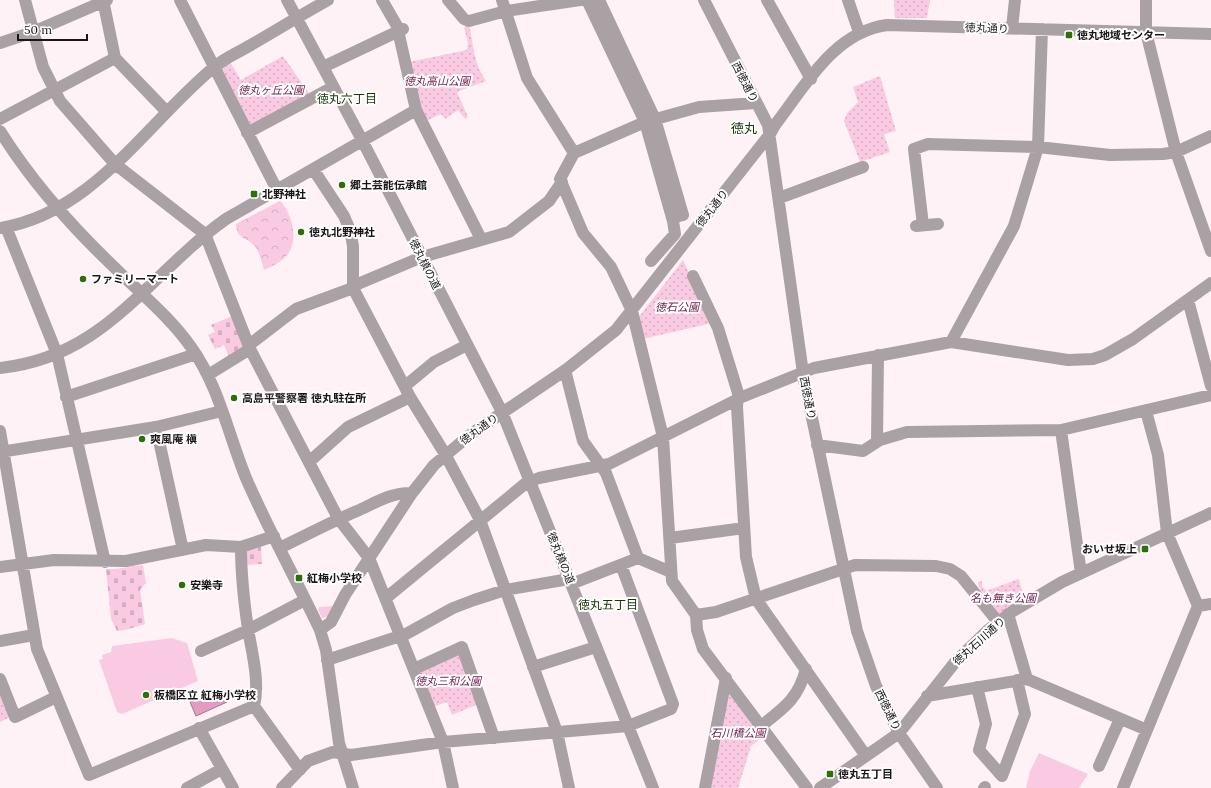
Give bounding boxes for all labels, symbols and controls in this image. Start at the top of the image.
scale bar [18,16,87,42]
street label: 徳丸通り [965,20,1009,36]
text: 50 m [24,22,52,37]
place label: 徳丸地域センター [1077,28,1165,42]
marker: 徳丸地域センター [1064,30,1074,40]
street label: 西徳通り [729,59,761,105]
park label: 徳丸高山公園 [404,74,472,88]
park label: 徳丸ヶ丘公園 [238,83,306,97]
district label: 徳丸六丁目 [317,91,377,106]
district label: 徳丸 [731,120,757,137]
place label: 郷土芸能伝承館 [350,178,427,192]
marker: 郷土芸能伝承館 [337,180,347,190]
street label: 徳丸通り [693,186,731,230]
place label: 北野神社 [262,187,306,201]
marker: 北野神社 [249,189,259,199]
place label: 徳丸北野神社 [309,225,375,239]
marker: 徳丸北野神社 [296,227,306,237]
street label: 徳丸槙の道 [406,236,444,292]
place label: ファミリーマート [91,272,179,286]
marker: ファミリーマート [78,274,88,284]
park label: 徳石公園 [655,300,701,314]
street label: 西徳通り [797,375,819,421]
place label: 高島平警察署 徳丸駐在所 [242,391,366,405]
marker: 高島平警察署 徳丸駐在所 [229,393,239,403]
street label: 徳丸通り [457,410,501,448]
place label: 爽風庵 槇 [150,432,197,446]
marker: 爽風庵 槇 [137,434,147,444]
street label: 徳丸槙の道 [544,530,578,586]
place label: おいせ坂上 [1082,542,1137,556]
marker: おいせ坂上 [1140,544,1150,554]
place label: 紅梅小学校 [307,571,362,585]
marker: 紅梅小学校 [294,573,304,583]
place label: 安樂寺 [190,578,223,592]
marker: 安樂寺 [177,580,187,590]
park label: 名も無き公園 [970,591,1038,605]
district label: 徳丸五丁目 [578,597,638,612]
street label: 徳丸石川通り [950,614,1008,668]
park label: 徳丸三和公園 [415,674,483,688]
street label: 西徳通り [872,687,904,733]
place label: 板橋区立 紅梅小学校 [154,688,256,702]
marker: 板橋区立 紅梅小学校 [141,690,151,700]
park label: 石川橋公園 [711,726,767,740]
place label: 徳丸五丁目 [838,767,893,781]
marker: 徳丸五丁目 [825,769,835,779]

